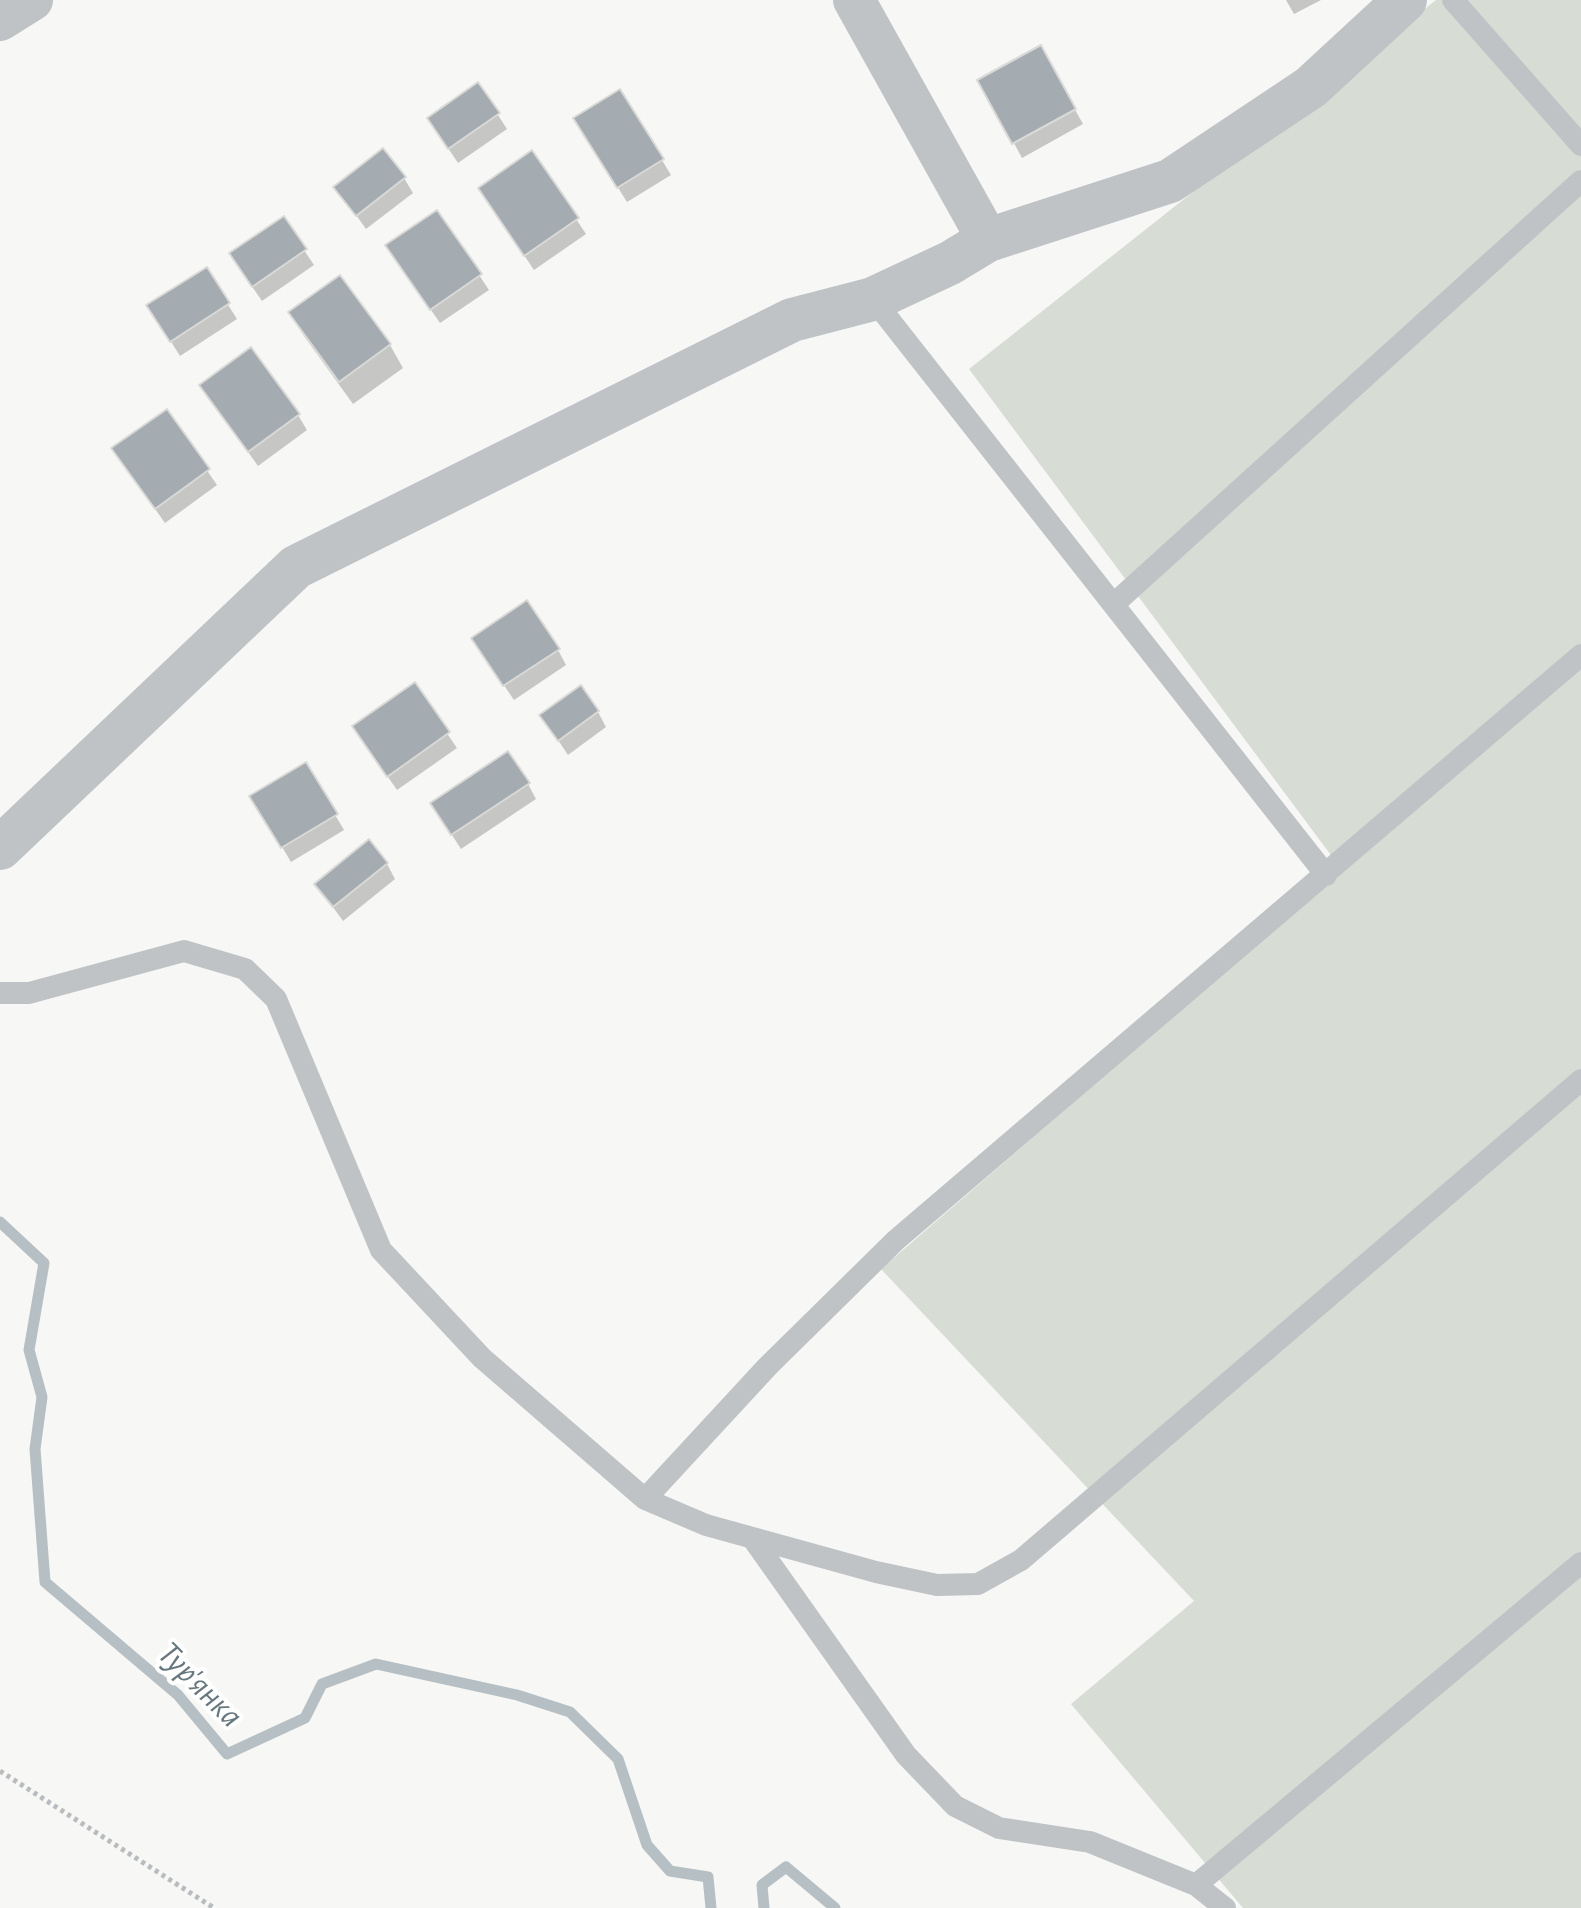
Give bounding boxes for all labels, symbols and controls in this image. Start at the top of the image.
water label: Тур'янка [149,1634,251,1736]

